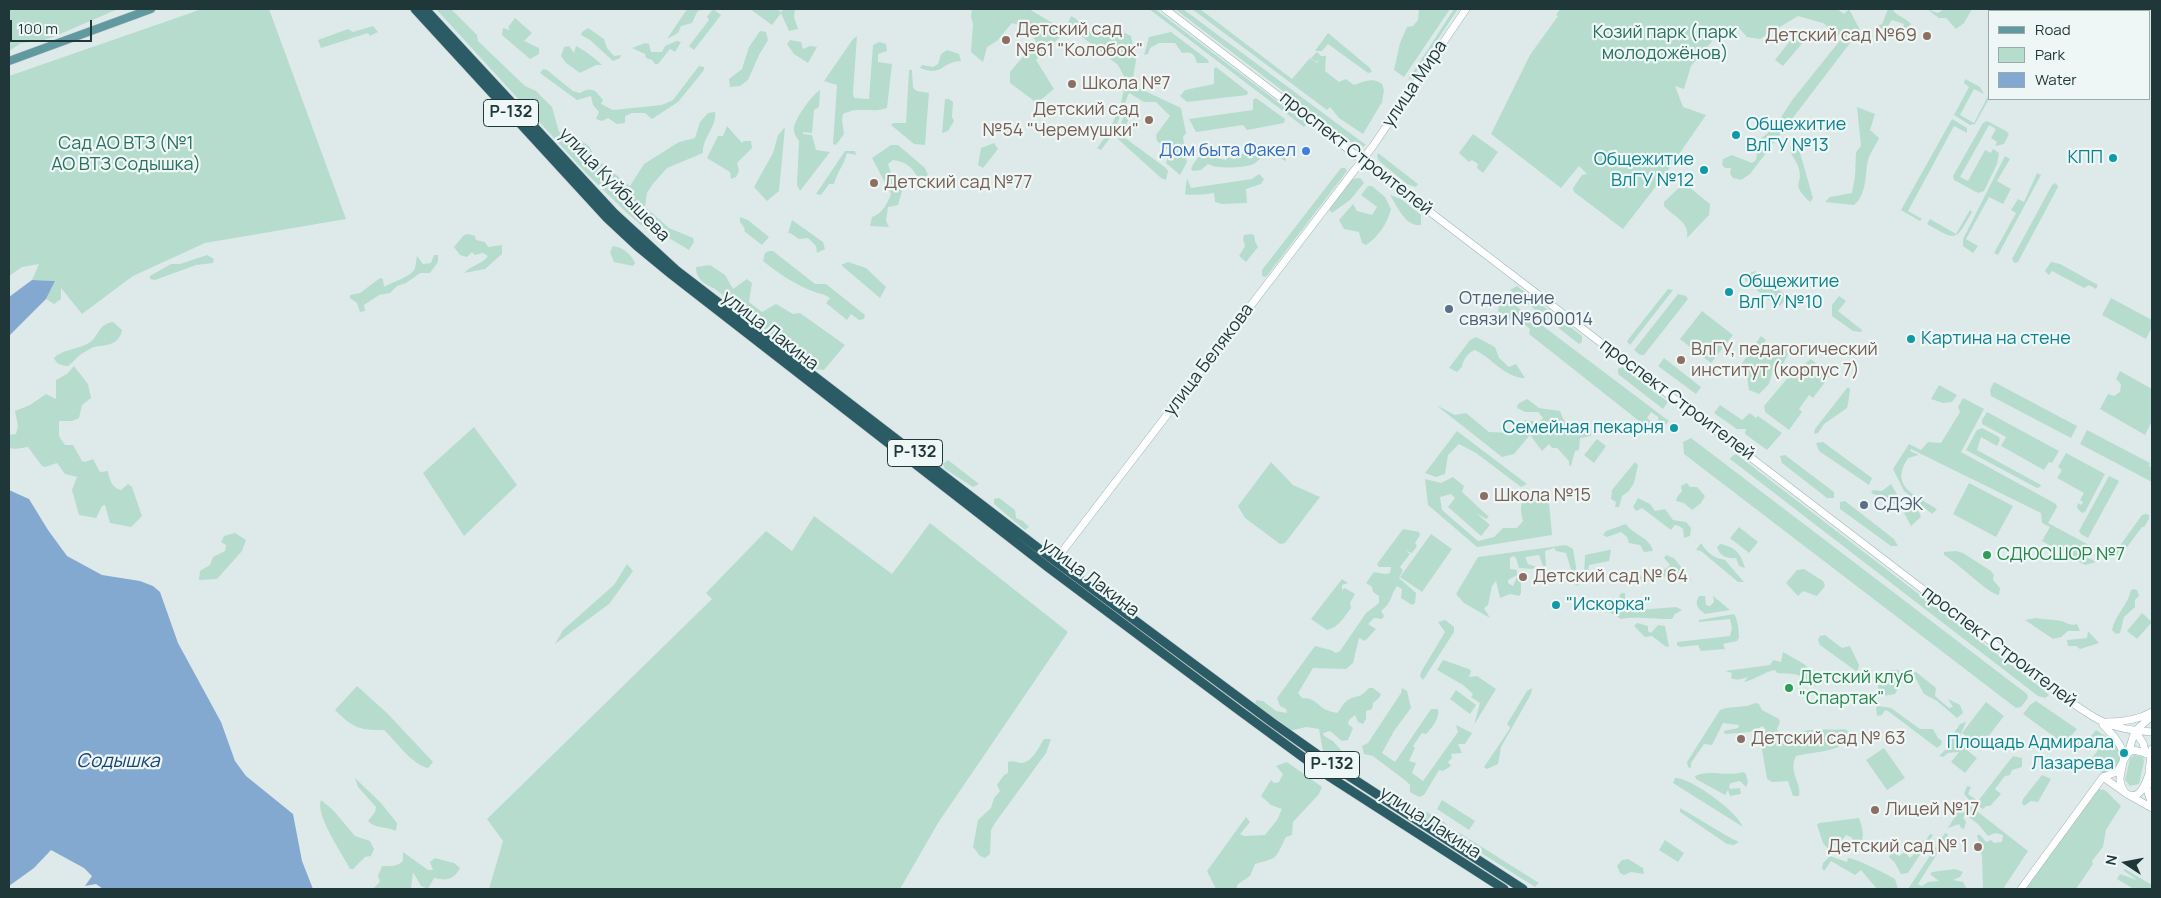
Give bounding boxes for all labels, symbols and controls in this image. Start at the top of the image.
scale bar [12,10,95,42]
legend [1988,10,2151,100]
text: 100 m [18,18,58,39]
place label: Детский сад №61 "Колобок" [1016,19,1143,62]
text: Road [2035,19,2071,40]
park label: Козий парк (парк молодожёнов) [1593,22,1737,64]
place label: Детский сад №69 [1765,25,1917,47]
marker: Детский сад №69 [1921,30,1933,42]
marker: Детский сад №61 "Колобок" [1000,34,1012,46]
street label: улица Мира [1378,36,1452,132]
text: Park [2035,44,2065,65]
text: Water [2035,69,2077,90]
place label: Школа №7 [1082,73,1171,95]
marker: Школа №7 [1066,78,1078,90]
street label: проспект Строителей [1275,88,1437,220]
place label: Детский сад №54 "Черемушки" [983,99,1139,142]
road number: Р-132 [484,100,538,126]
marker: Детский сад №54 "Черемушки" [1143,114,1155,126]
place label: Общежитие ВлГУ №13 [1746,114,1846,156]
street label: улица Куйбышева [554,123,674,247]
marker: Общежитие ВлГУ №13 [1730,129,1742,141]
park label: Сад АО ВТЗ (№1 АО ВТЗ Содышка) [51,133,201,176]
place label: Дом быта Факел [1159,140,1296,162]
marker: Дом быта Факел [1300,145,1312,157]
place label: КПП [2067,147,2103,169]
place label: Общежитие ВлГУ №12 [1594,149,1694,192]
marker: КПП [2107,152,2119,164]
marker: Общежитие ВлГУ №12 [1698,164,1710,176]
place label: Детский сад №77 [884,172,1032,194]
marker: Детский сад №77 [868,177,880,189]
place label: Общежитие ВлГУ №10 [1739,271,1839,314]
marker: Общежитие ВлГУ №10 [1723,286,1735,298]
street label: улица Лакина [717,287,823,375]
place label: Отделение связи №600014 [1459,288,1593,330]
street label: улица Белякова [1160,300,1258,420]
marker: Отделение связи №600014 [1443,303,1455,315]
place label: Картина на стене [1921,328,2071,350]
marker: Картина на стене [1905,333,1917,345]
street label: проспект Строителей [1595,335,1759,465]
place label: ВлГУ, педагогический институт (корпус 7) [1691,339,1878,382]
marker: ВлГУ, педагогический институт (корпус 7) [1675,354,1687,366]
place label: Семейная пекарня [1503,417,1664,439]
marker: Семейная пекарня [1668,422,1680,434]
road number: Р-132 [888,439,942,466]
place label: Школа №15 [1494,485,1591,507]
marker: Школа №15 [1478,490,1490,502]
place label: СДЭК [1874,494,1923,516]
marker: СДЭК [1858,499,1870,511]
street label: улица Лакина [1037,534,1143,622]
place label: СДЮСШОР №7 [1997,544,2125,566]
marker: СДЮСШОР №7 [1981,549,1993,561]
place label: Детский сад № 64 [1533,566,1688,588]
marker: Детский сад № 64 [1517,571,1529,583]
street label: проспект Строителей [1917,582,2081,712]
place label: "Искорка" [1566,594,1651,616]
marker: "Искорка" [1550,599,1562,611]
place label: Детский клуб "Спартак" [1799,667,1914,710]
marker: Детский клуб "Спартак" [1783,682,1795,694]
place label: Детский сад № 63 [1751,728,1906,750]
place label: Площадь Адмирала Лазарева [1947,732,2114,774]
marker: Детский сад № 63 [1735,733,1747,745]
marker: Площадь Адмирала Лазарева [2118,747,2130,759]
water label: Содышка [76,751,160,773]
road number: Р-132 [1304,752,1360,778]
street label: улица Лакина [1375,782,1485,864]
place label: Лицей №17 [1885,799,1979,821]
marker: Лицей №17 [1869,804,1881,816]
place label: Детский сад № 1 [1828,836,1968,858]
north arrow [2101,838,2151,888]
marker: Детский сад № 1 [1972,841,1984,853]
text: N [2100,853,2121,867]

